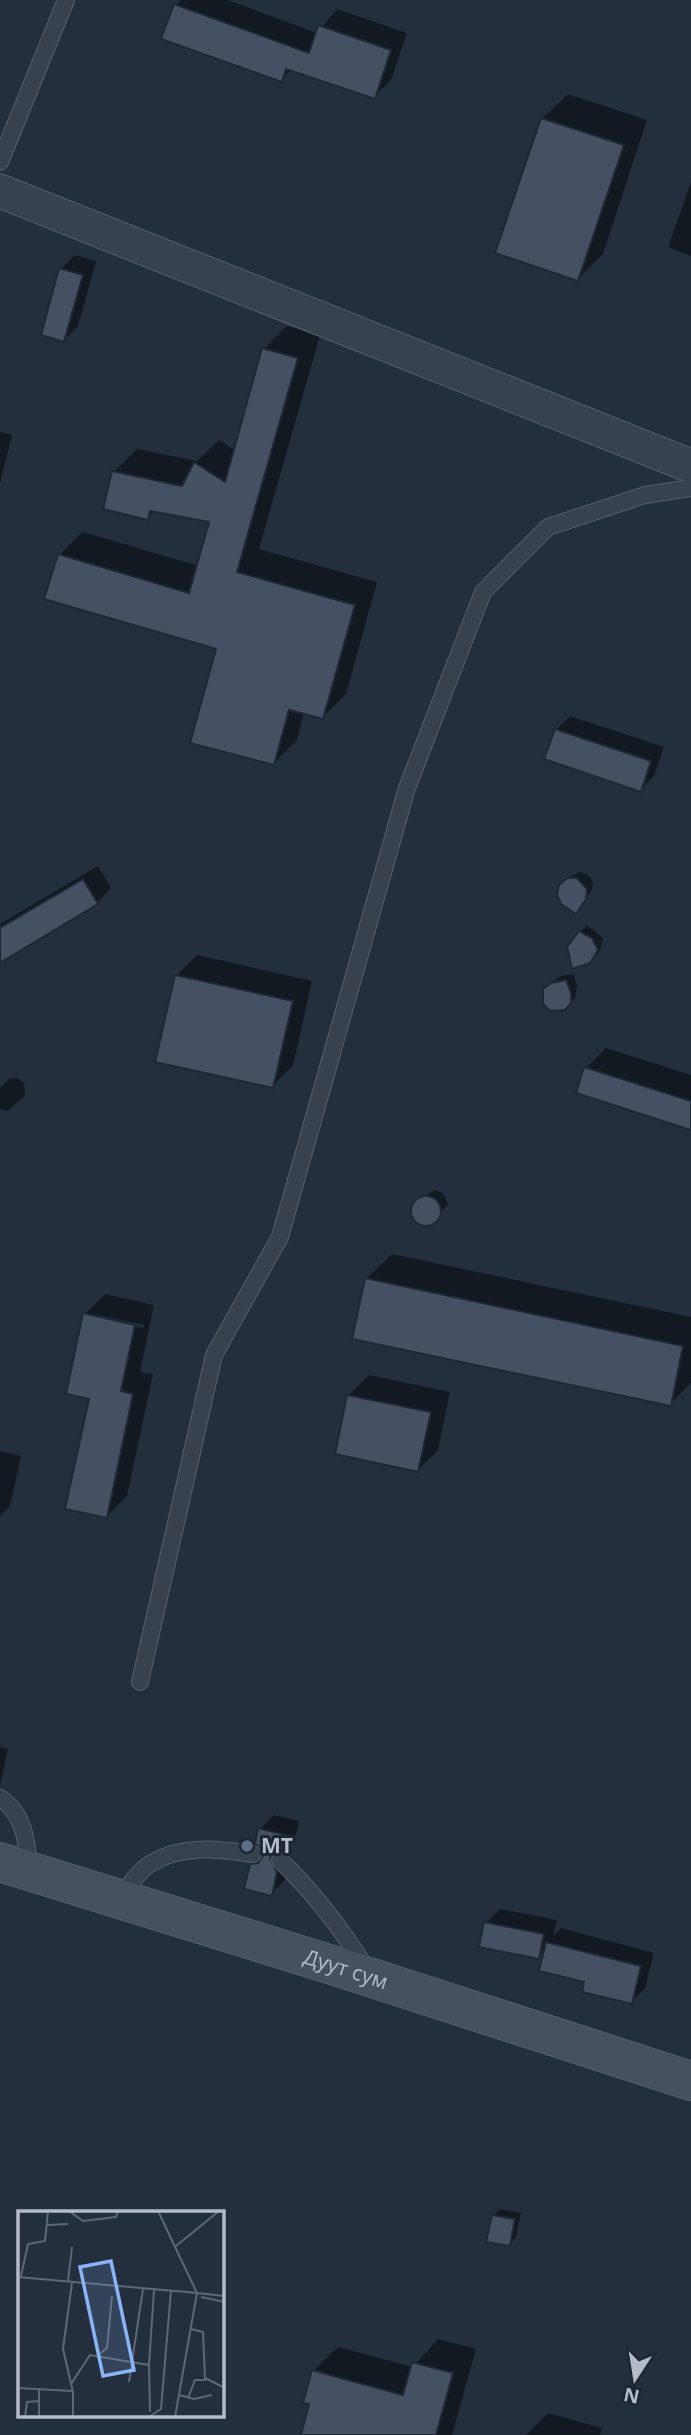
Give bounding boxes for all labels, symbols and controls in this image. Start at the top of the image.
place label: MT [261,1831,293,1859]
marker: MT [239,1838,255,1854]
street label: Дуут сум [300,1942,392,1995]
inset map [18,2211,224,2418]
north arrow [600,2344,670,2414]
text: N [621,2381,642,2410]

